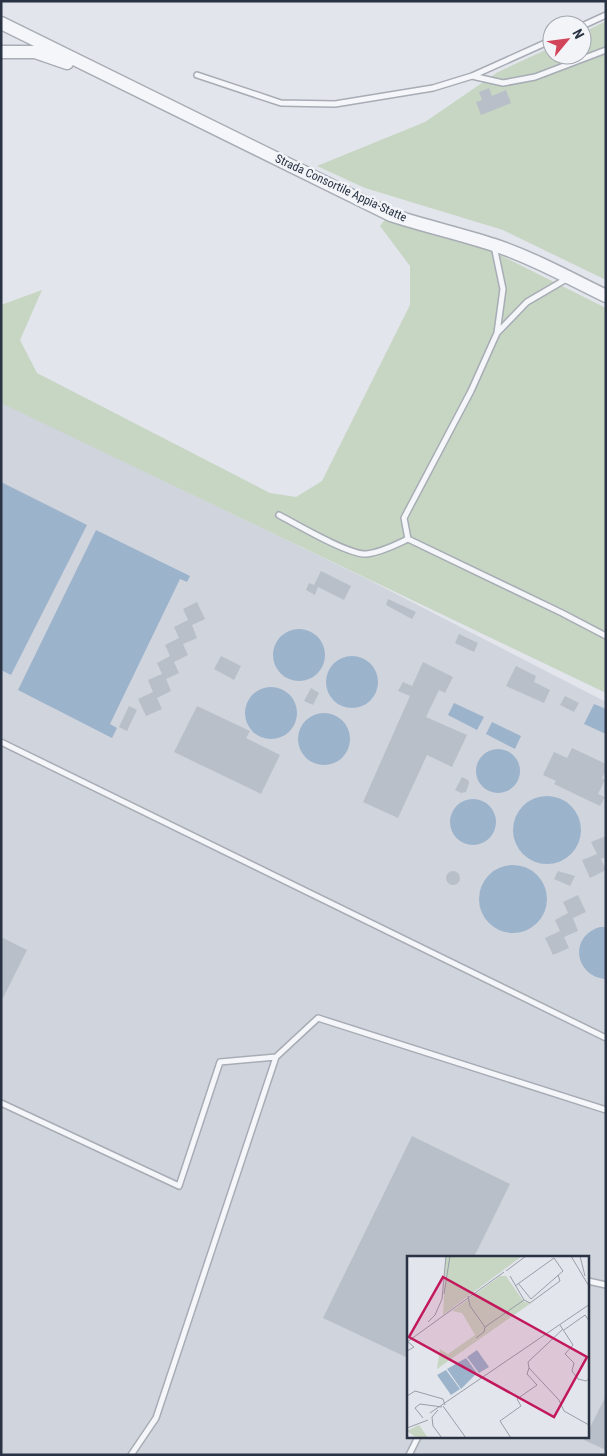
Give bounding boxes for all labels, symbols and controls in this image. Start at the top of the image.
north arrow [542,15,592,65]
text: N [569,26,587,41]
street label: Strada Consortile Appia-Statte [273,151,409,225]
inset map [407,1256,590,1438]

